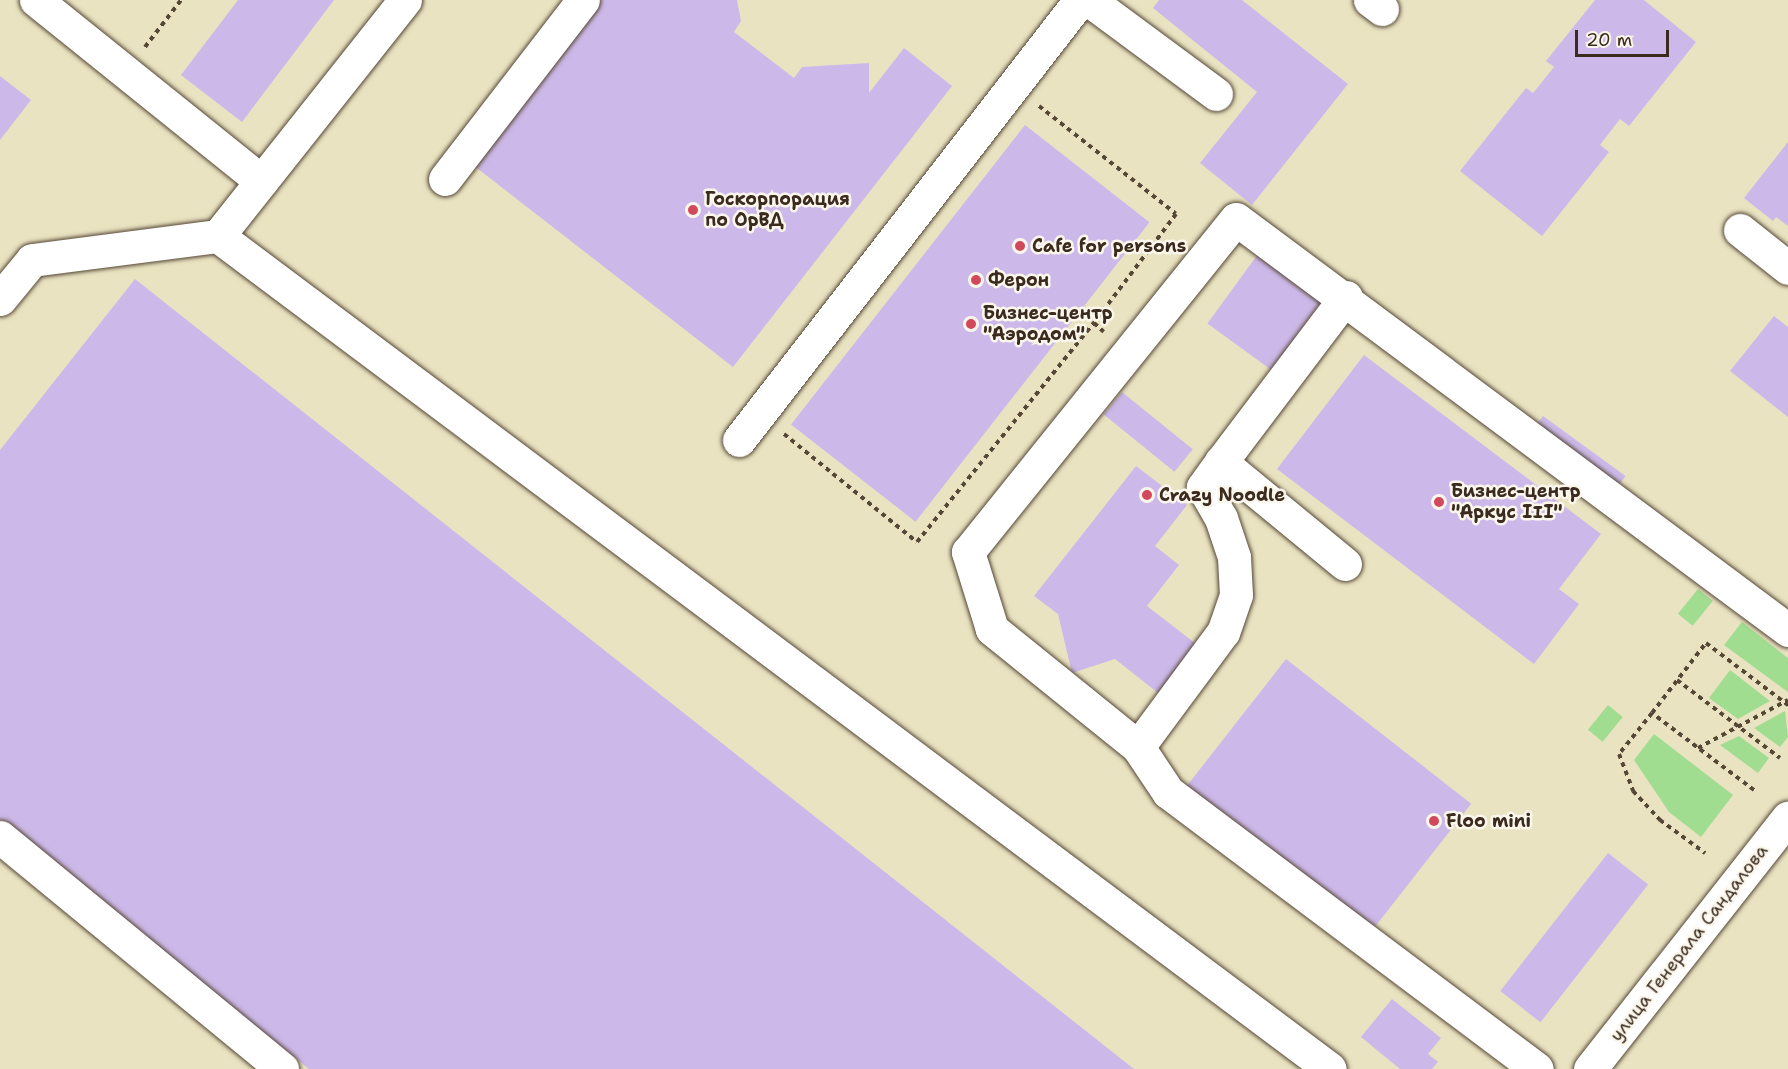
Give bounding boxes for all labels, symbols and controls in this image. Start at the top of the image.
scale bar [1578,18,1672,56]
text: 20 m [1586,28,1632,52]
place label: Госкорпорация по ОрВД [705,189,850,232]
marker: Госкорпорация по ОрВД [686,203,700,217]
place label: Cafe for persons [1032,235,1186,257]
marker: Cafe for persons [1013,239,1027,253]
place label: Ферон [988,269,1049,291]
marker: Ферон [969,273,983,287]
place label: Бизнес-центр "Аэродом" [983,303,1113,346]
marker: Бизнес-центр "Аэродом" [964,317,978,331]
place label: Бизнес-центр "Аркус III" [1451,481,1581,524]
place label: Crazy Noodle [1159,484,1285,506]
marker: Crazy Noodle [1140,488,1154,502]
marker: Бизнес-центр "Аркус III" [1432,495,1446,509]
place label: Floo mini [1446,810,1531,832]
marker: Floo mini [1427,814,1441,828]
street label: улица Генерала Сандалова [1605,840,1773,1046]

